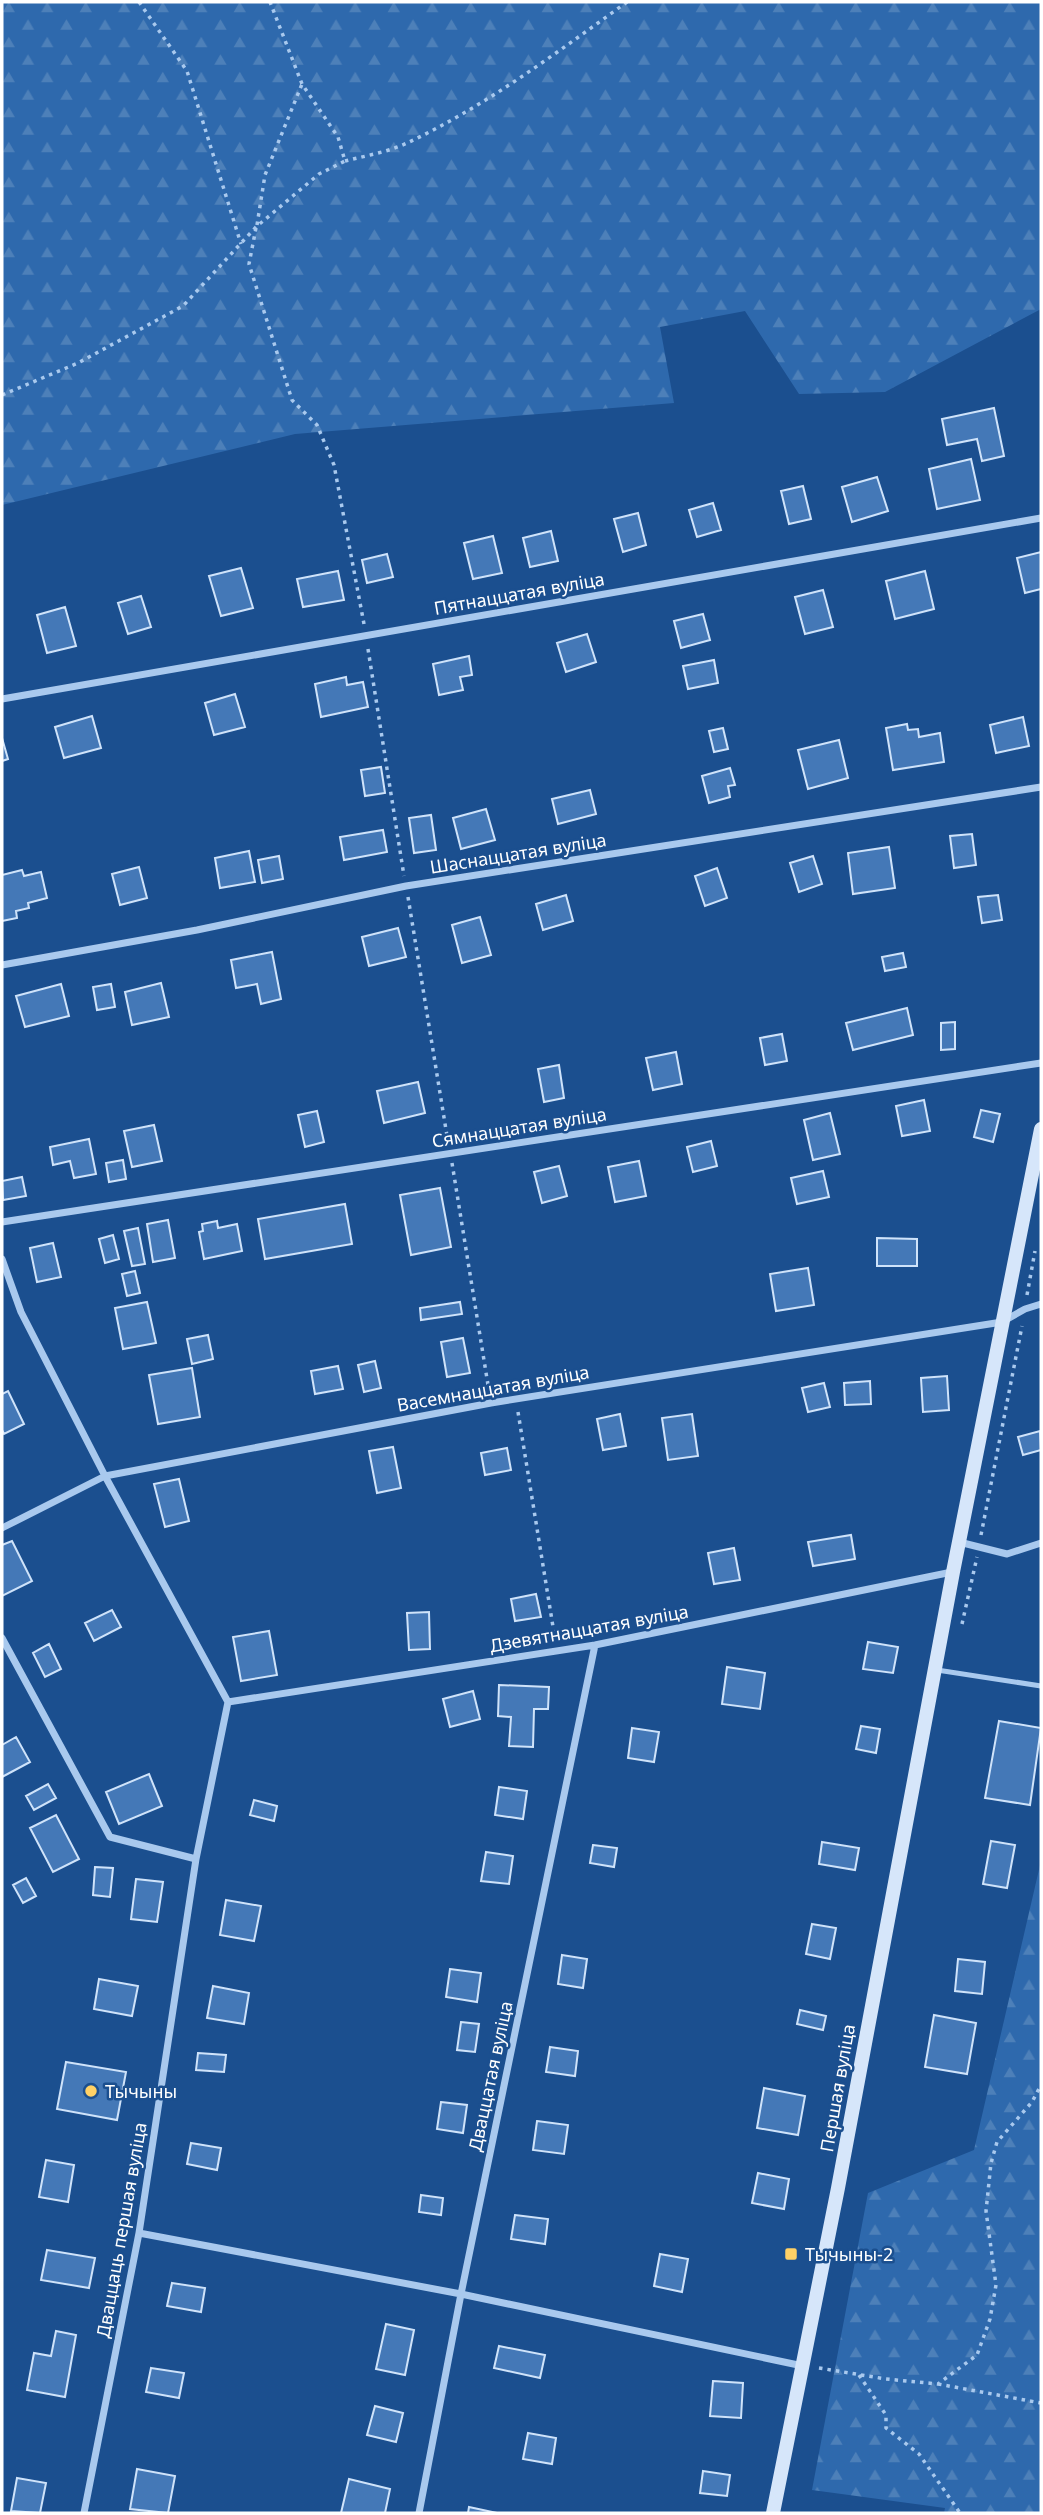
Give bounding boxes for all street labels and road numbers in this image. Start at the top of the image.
street label: Пятнаццатая вуліца [432,566,606,620]
street label: Шаснаццатая вуліца [428,827,608,879]
street label: Сямнаццатая вуліца [430,1101,608,1153]
street label: Васемнаццатая вуліца [395,1359,591,1417]
street label: Дзевятнаццатая вуліца [488,1599,690,1657]
street label: Дваццатая вуліца [462,1999,518,2153]
street label: Першая вуліца [814,2022,860,2154]
street label: Дваццаць першая вуліца [90,2120,152,2340]

